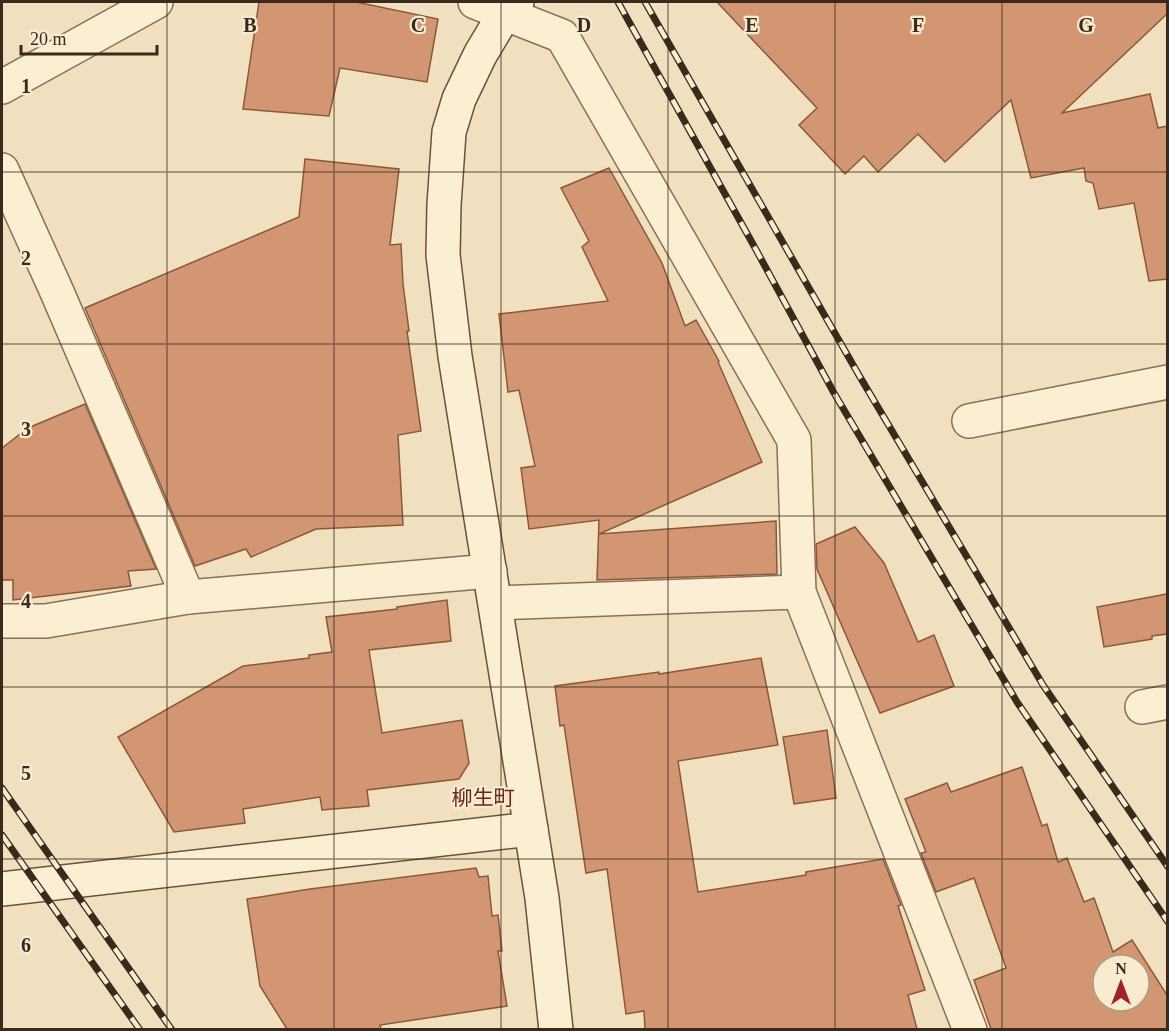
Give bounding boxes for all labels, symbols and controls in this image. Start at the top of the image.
text: B [243,14,257,36]
text: C [411,14,425,36]
text: D [577,14,591,36]
text: E [745,14,759,36]
text: F [912,14,924,36]
text: G [1078,14,1094,36]
scale bar [21,18,158,56]
text: 20 m [30,29,67,49]
text: 1 [21,75,31,97]
text: 2 [21,247,31,269]
text: 3 [21,418,31,440]
text: 4 [21,590,31,612]
text: 5 [21,762,31,784]
district label: 柳生町 [452,786,515,810]
text: 6 [21,934,31,956]
north arrow [1091,953,1151,1013]
text: N [1115,960,1127,977]

